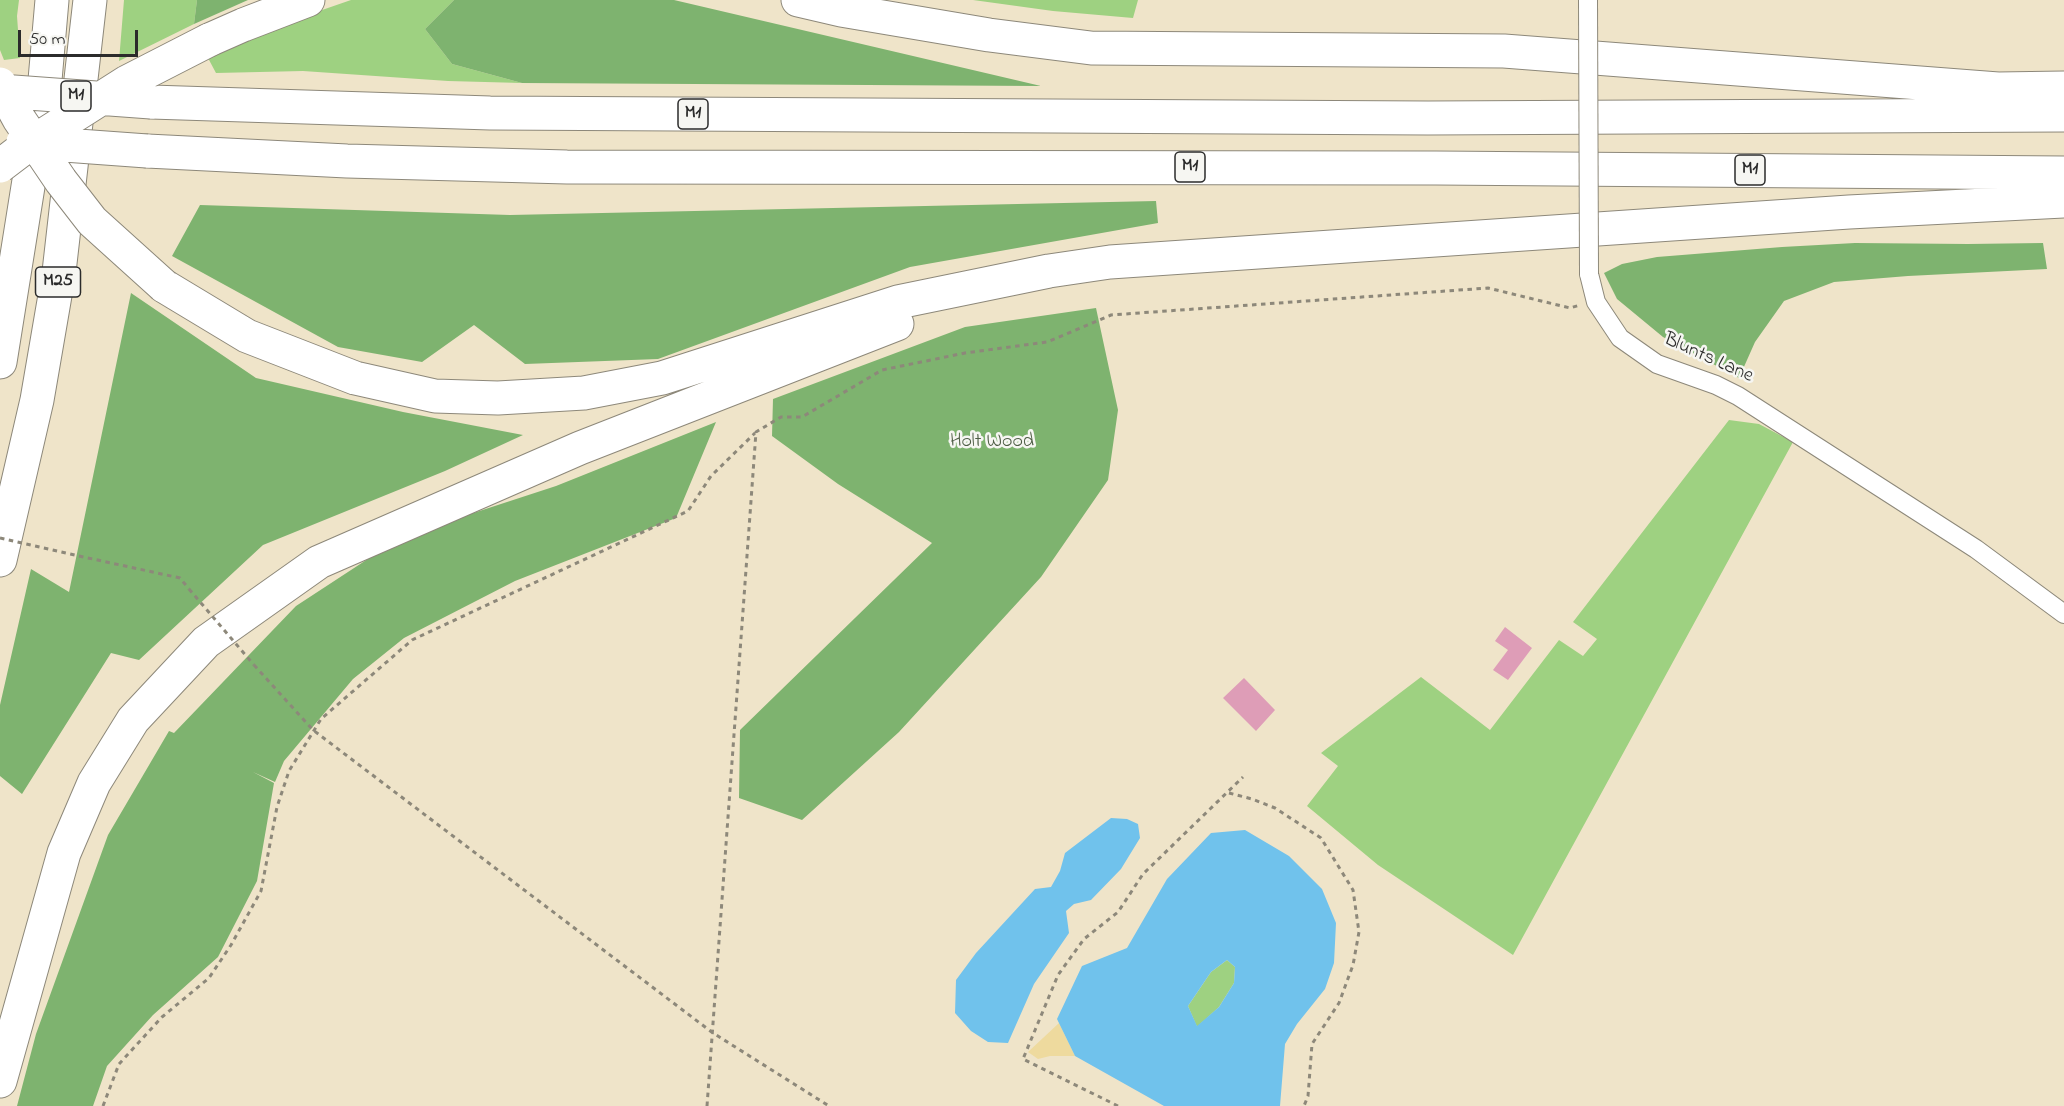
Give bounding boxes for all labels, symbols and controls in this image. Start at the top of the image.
scale bar [21,18,141,56]
text: 50 m [29,27,66,53]
road number: M1 [61,81,91,111]
road number: M1 [678,99,708,129]
road number: M1 [1175,152,1205,182]
road number: M1 [1735,155,1765,185]
road number: M25 [36,267,80,297]
street label: Blunts Lane [1659,329,1757,389]
park label: Holt Wood [950,431,1034,455]

